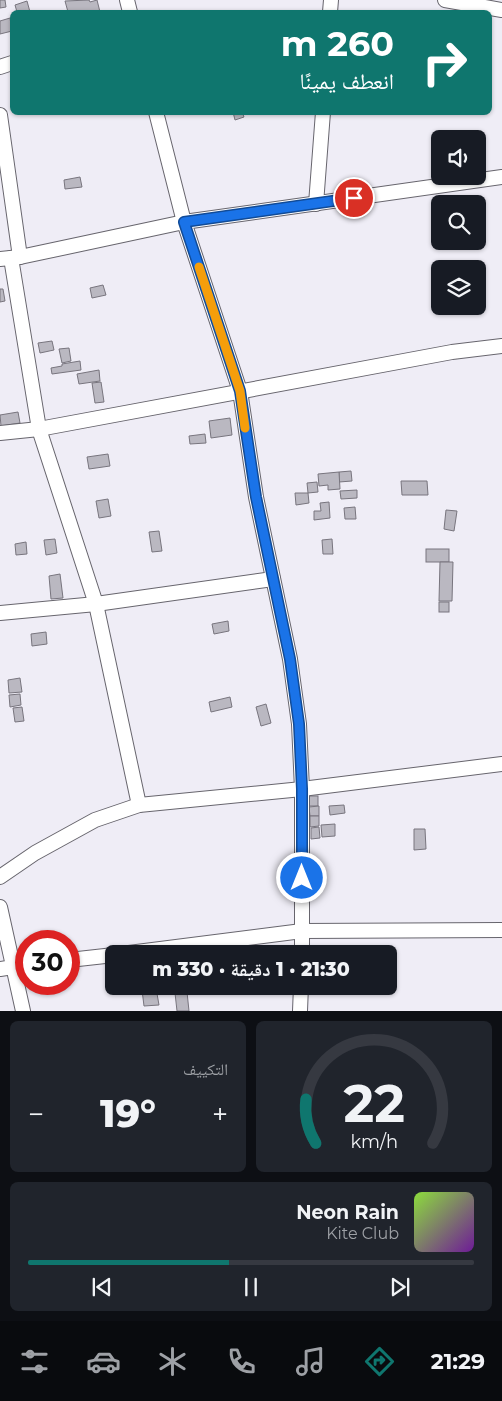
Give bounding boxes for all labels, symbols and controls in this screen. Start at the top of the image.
text: 260 m [281,22,394,65]
icon: right [412,30,477,95]
text: انعطف يمينًا [299,68,394,95]
map controls [431,130,486,315]
button: sound [431,130,486,185]
pin [333,177,375,219]
icon: arrive [340,184,368,212]
button: search [431,195,486,250]
button: layers [431,260,486,315]
position arrow [275,851,327,903]
speed limit sign: 30 [15,930,80,995]
text: 21:30 · 1 دقيقة · 330 m [152,958,350,981]
text: التكييف [183,1060,228,1079]
text: 22 [343,1072,405,1135]
text: 19° [100,1090,156,1137]
text: − [28,1097,44,1131]
text: + [212,1097,228,1131]
text: km/h [350,1131,398,1152]
text: Neon Rain [296,1201,399,1224]
text: Kite Club [326,1224,399,1243]
icon: previous [88,1273,116,1301]
icon: pause [237,1273,265,1301]
icon: next [386,1273,414,1301]
icon: filters [17,1344,52,1379]
icon: car [86,1344,121,1379]
icon: climate [155,1344,190,1379]
icon: phone [224,1344,259,1379]
icon: music [293,1344,328,1379]
icon: directions [362,1344,397,1379]
text: 21:29 [431,1348,485,1375]

